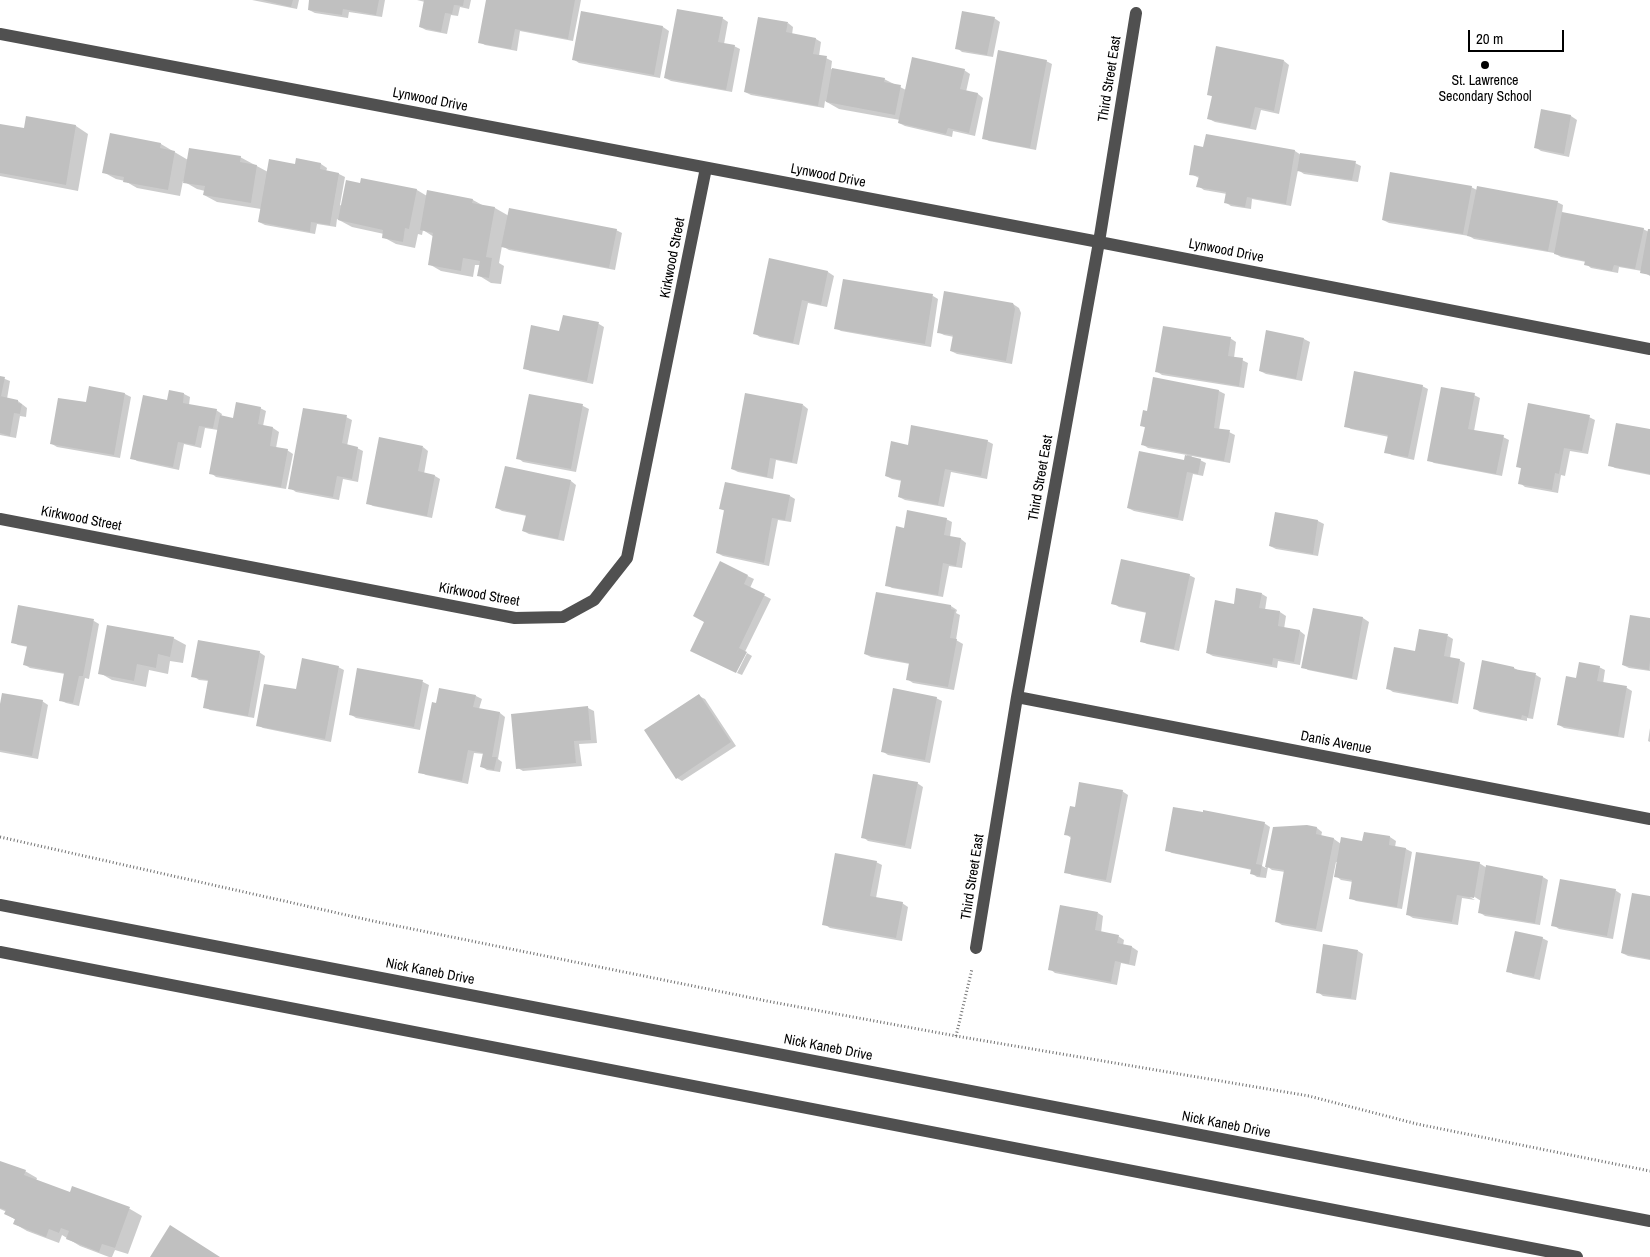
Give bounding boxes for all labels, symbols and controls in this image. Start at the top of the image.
scale bar [1470,20,1566,52]
text: 20 m [1476,28,1503,49]
street label: Third Street East [1095,35,1125,123]
marker: St. Lawrence Secondary School [1479,59,1491,71]
place label: St. Lawrence Secondary School [1438,73,1532,105]
street label: Lynwood Drive [391,84,469,116]
street label: Lynwood Drive [789,160,867,192]
street label: Kirkwood Street [657,216,689,300]
street label: Lynwood Drive [1187,235,1265,267]
street label: Third Street East [1025,434,1057,522]
street label: Kirkwood Street [39,503,123,535]
street label: Kirkwood Street [437,580,521,610]
street label: Danis Avenue [1299,728,1373,758]
street label: Third Street East [958,833,988,921]
street label: Nick Kaneb Drive [384,955,476,989]
street label: Nick Kaneb Drive [782,1031,874,1065]
street label: Nick Kaneb Drive [1180,1108,1272,1142]

